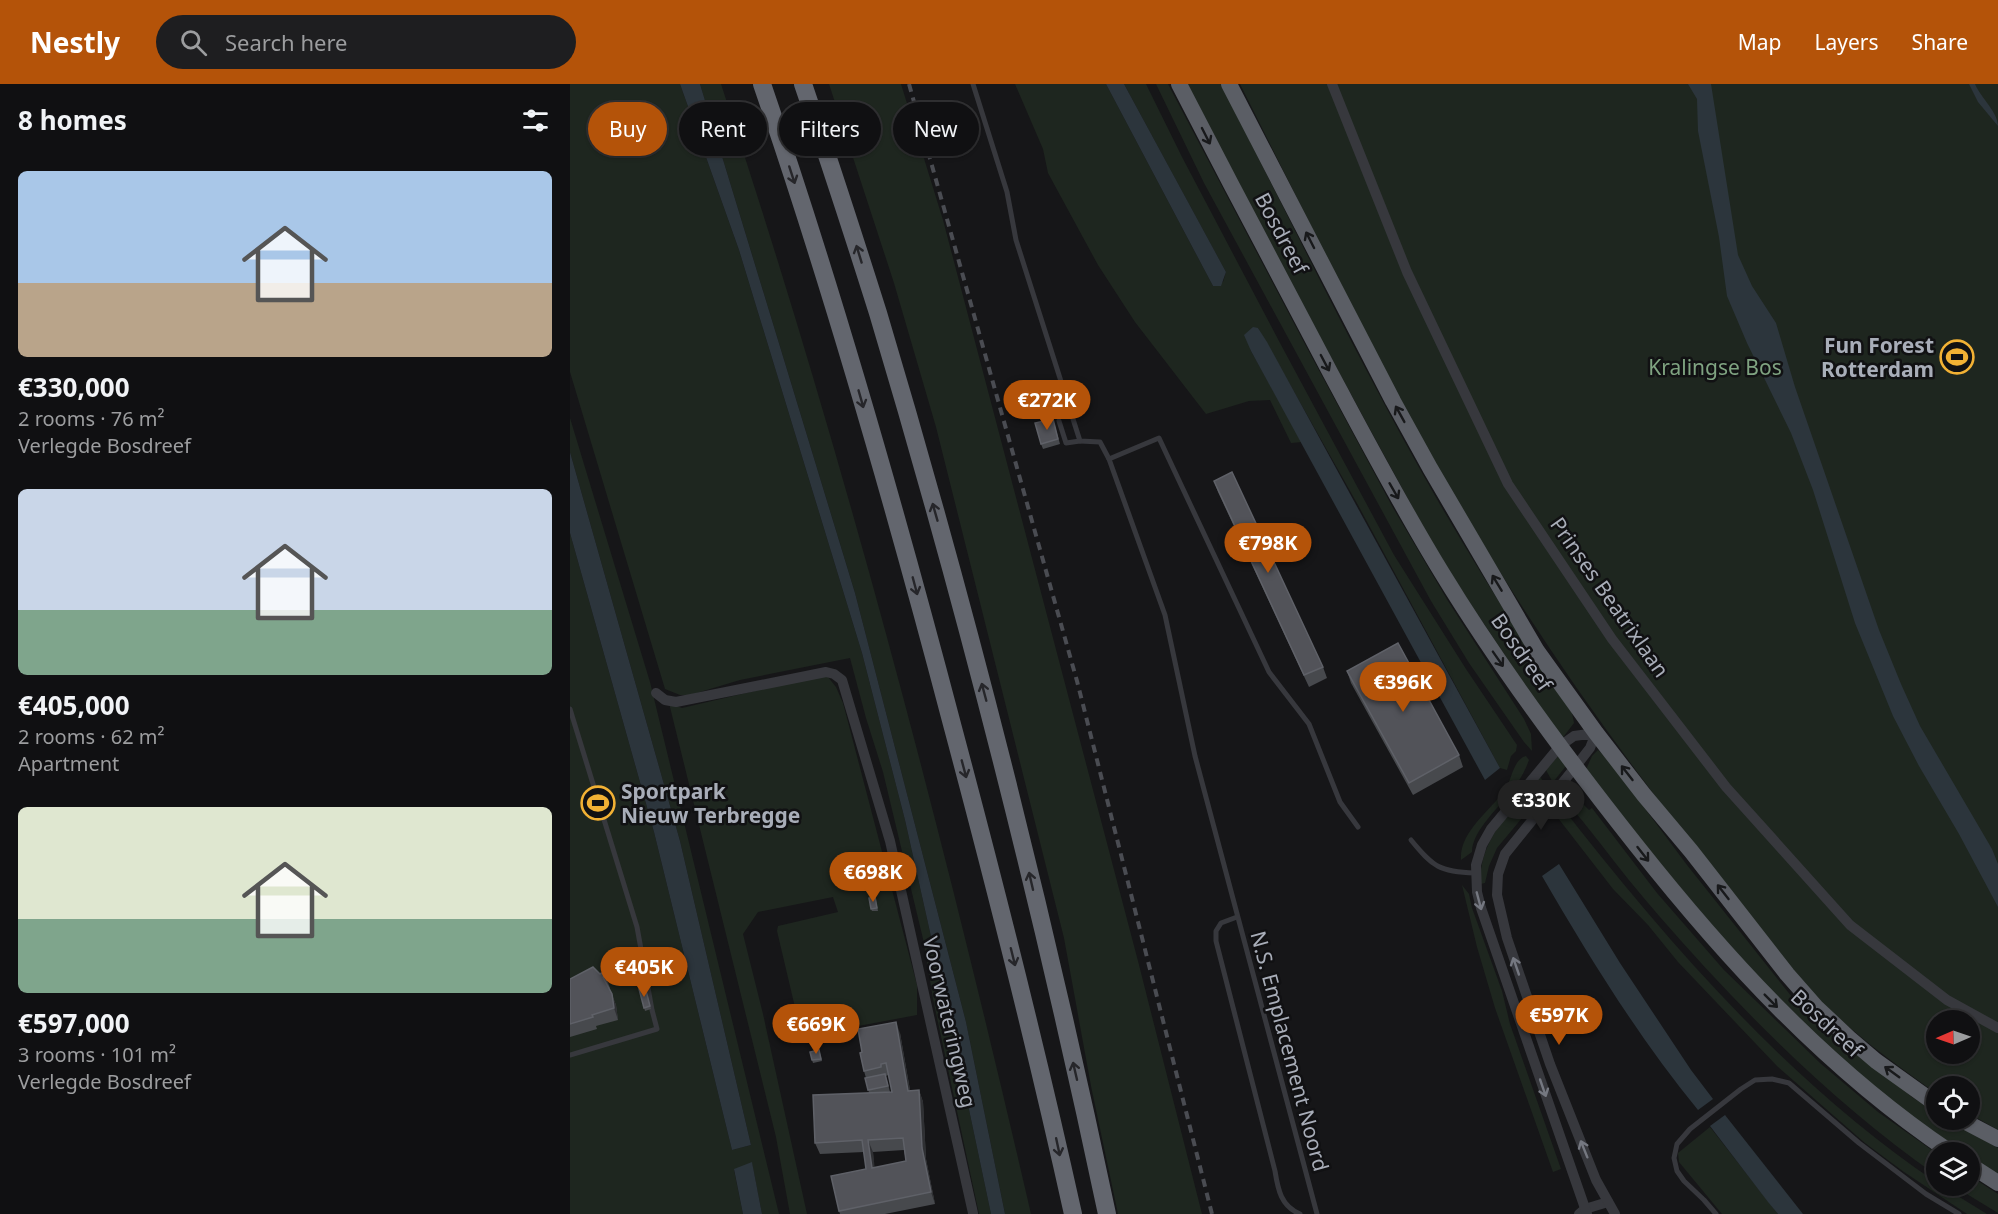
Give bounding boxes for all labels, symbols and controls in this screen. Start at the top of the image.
search box [156,15,576,69]
text: Nestly [30,23,120,61]
icon: search [177,26,210,59]
text: Search here [225,27,347,57]
text: Map [1738,28,1782,56]
text: Layers [1815,28,1879,56]
text: Share [1912,28,1968,56]
text: 8 homes [18,102,127,138]
chip: Buy [588,102,667,156]
chip: Rent [679,102,767,156]
chip: Filters [779,102,881,156]
chip: New [893,102,979,156]
icon: filters [519,104,552,137]
one-way arrow [1200,127,1212,144]
one-way arrow [787,165,798,184]
street label: Bosdreef [1249,187,1316,280]
icon: home [231,210,339,318]
one-way arrow [1304,232,1315,250]
one-way arrow [853,245,864,264]
place label: Fun Forest Rotterdam [1821,331,1934,383]
sports icon: Fun Forest Rotterdam [1939,339,1975,375]
park label: Kralingse Bos [1648,353,1782,381]
one-way arrow [1320,354,1331,372]
text: €330,000 [18,369,130,405]
pin: €272K [1005,380,1089,431]
text: €272K [1017,386,1077,413]
one-way arrow [856,389,868,408]
text: 2 rooms · 76 m² [18,405,165,432]
one-way arrow [1394,405,1405,423]
text: Verlegde Bosdreef [18,432,191,459]
one-way arrow [1388,482,1400,499]
one-way arrow [929,503,940,522]
street label: Prinses Beatrixlaan [1544,511,1676,683]
pin: €798K [1226,523,1310,574]
icon: home [231,528,339,636]
text: €798K [1238,529,1298,556]
one-way arrow [1490,575,1502,592]
one-way arrow [910,577,922,596]
street label: Bosdreef [1485,608,1560,698]
one-way arrow [1492,650,1504,666]
pin: €396K [1361,662,1445,713]
text: €396K [1373,668,1433,695]
one-way arrow [978,683,989,702]
text: €405,000 [18,687,130,723]
text: 2 rooms · 62 m² [18,723,165,750]
text: Apartment [18,750,119,777]
one-way arrow [959,759,970,778]
one-way arrow [1621,765,1634,781]
place label: Sportpark Nieuw Terbregge [621,777,800,829]
pin: €330K [1499,780,1583,831]
sports icon: Sportpark Nieuw Terbregge [580,785,616,821]
text: €330K [1511,786,1571,813]
one-way arrow [1636,845,1649,861]
icon: home [231,846,339,954]
pin: €698K [831,852,915,903]
text: €698K [843,858,903,885]
one-way arrow [1024,872,1036,891]
one-way arrow [1717,885,1730,901]
one-way arrow [1474,891,1486,910]
street label: N.S. Emplacement Noord [1244,928,1336,1174]
street label: Voorwateringweg [917,933,983,1111]
pin: €405K [602,947,686,998]
one-way arrow [1007,948,1019,967]
text: €405K [614,953,674,980]
one-way arrow [1510,957,1521,976]
street label: Bosdreef [1785,983,1870,1065]
one-way arrow [1763,993,1778,1008]
pin: €597K [1517,995,1601,1046]
text: €597K [1529,1001,1589,1028]
pin: €669K [774,1004,858,1055]
text: €597,000 [18,1005,130,1041]
text: €669K [786,1010,846,1037]
north arrow [1926,1010,1980,1064]
map controls [1926,1010,1980,1196]
text: 3 rooms · 101 m² [18,1041,176,1068]
one-way arrow [1069,1062,1081,1081]
one-way arrow [1884,1066,1900,1078]
text: Verlegde Bosdreef [18,1068,191,1095]
button: locate [1926,1076,1980,1130]
one-way arrow [1538,1078,1549,1097]
one-way arrow [1053,1137,1064,1156]
one-way arrow [1577,1140,1588,1159]
button: layers [1926,1142,1980,1196]

